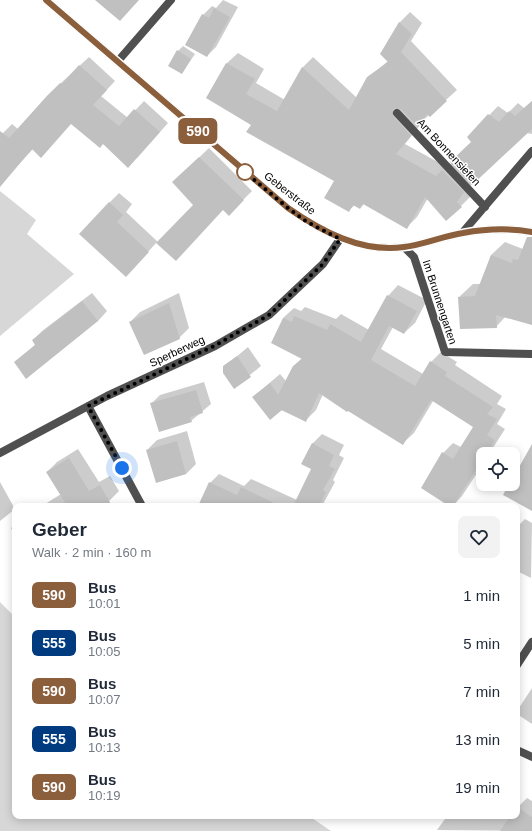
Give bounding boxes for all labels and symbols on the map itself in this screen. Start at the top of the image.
street label: Am Bonnensiefen [415,116,483,188]
line badge: 590 [175,118,221,144]
unlabelled marker [236,163,254,181]
street label: Geberstraße [262,169,318,217]
street label: Im Brunnengarten [421,258,459,346]
street label: Sperberweg [148,333,206,369]
your location [112,458,132,478]

